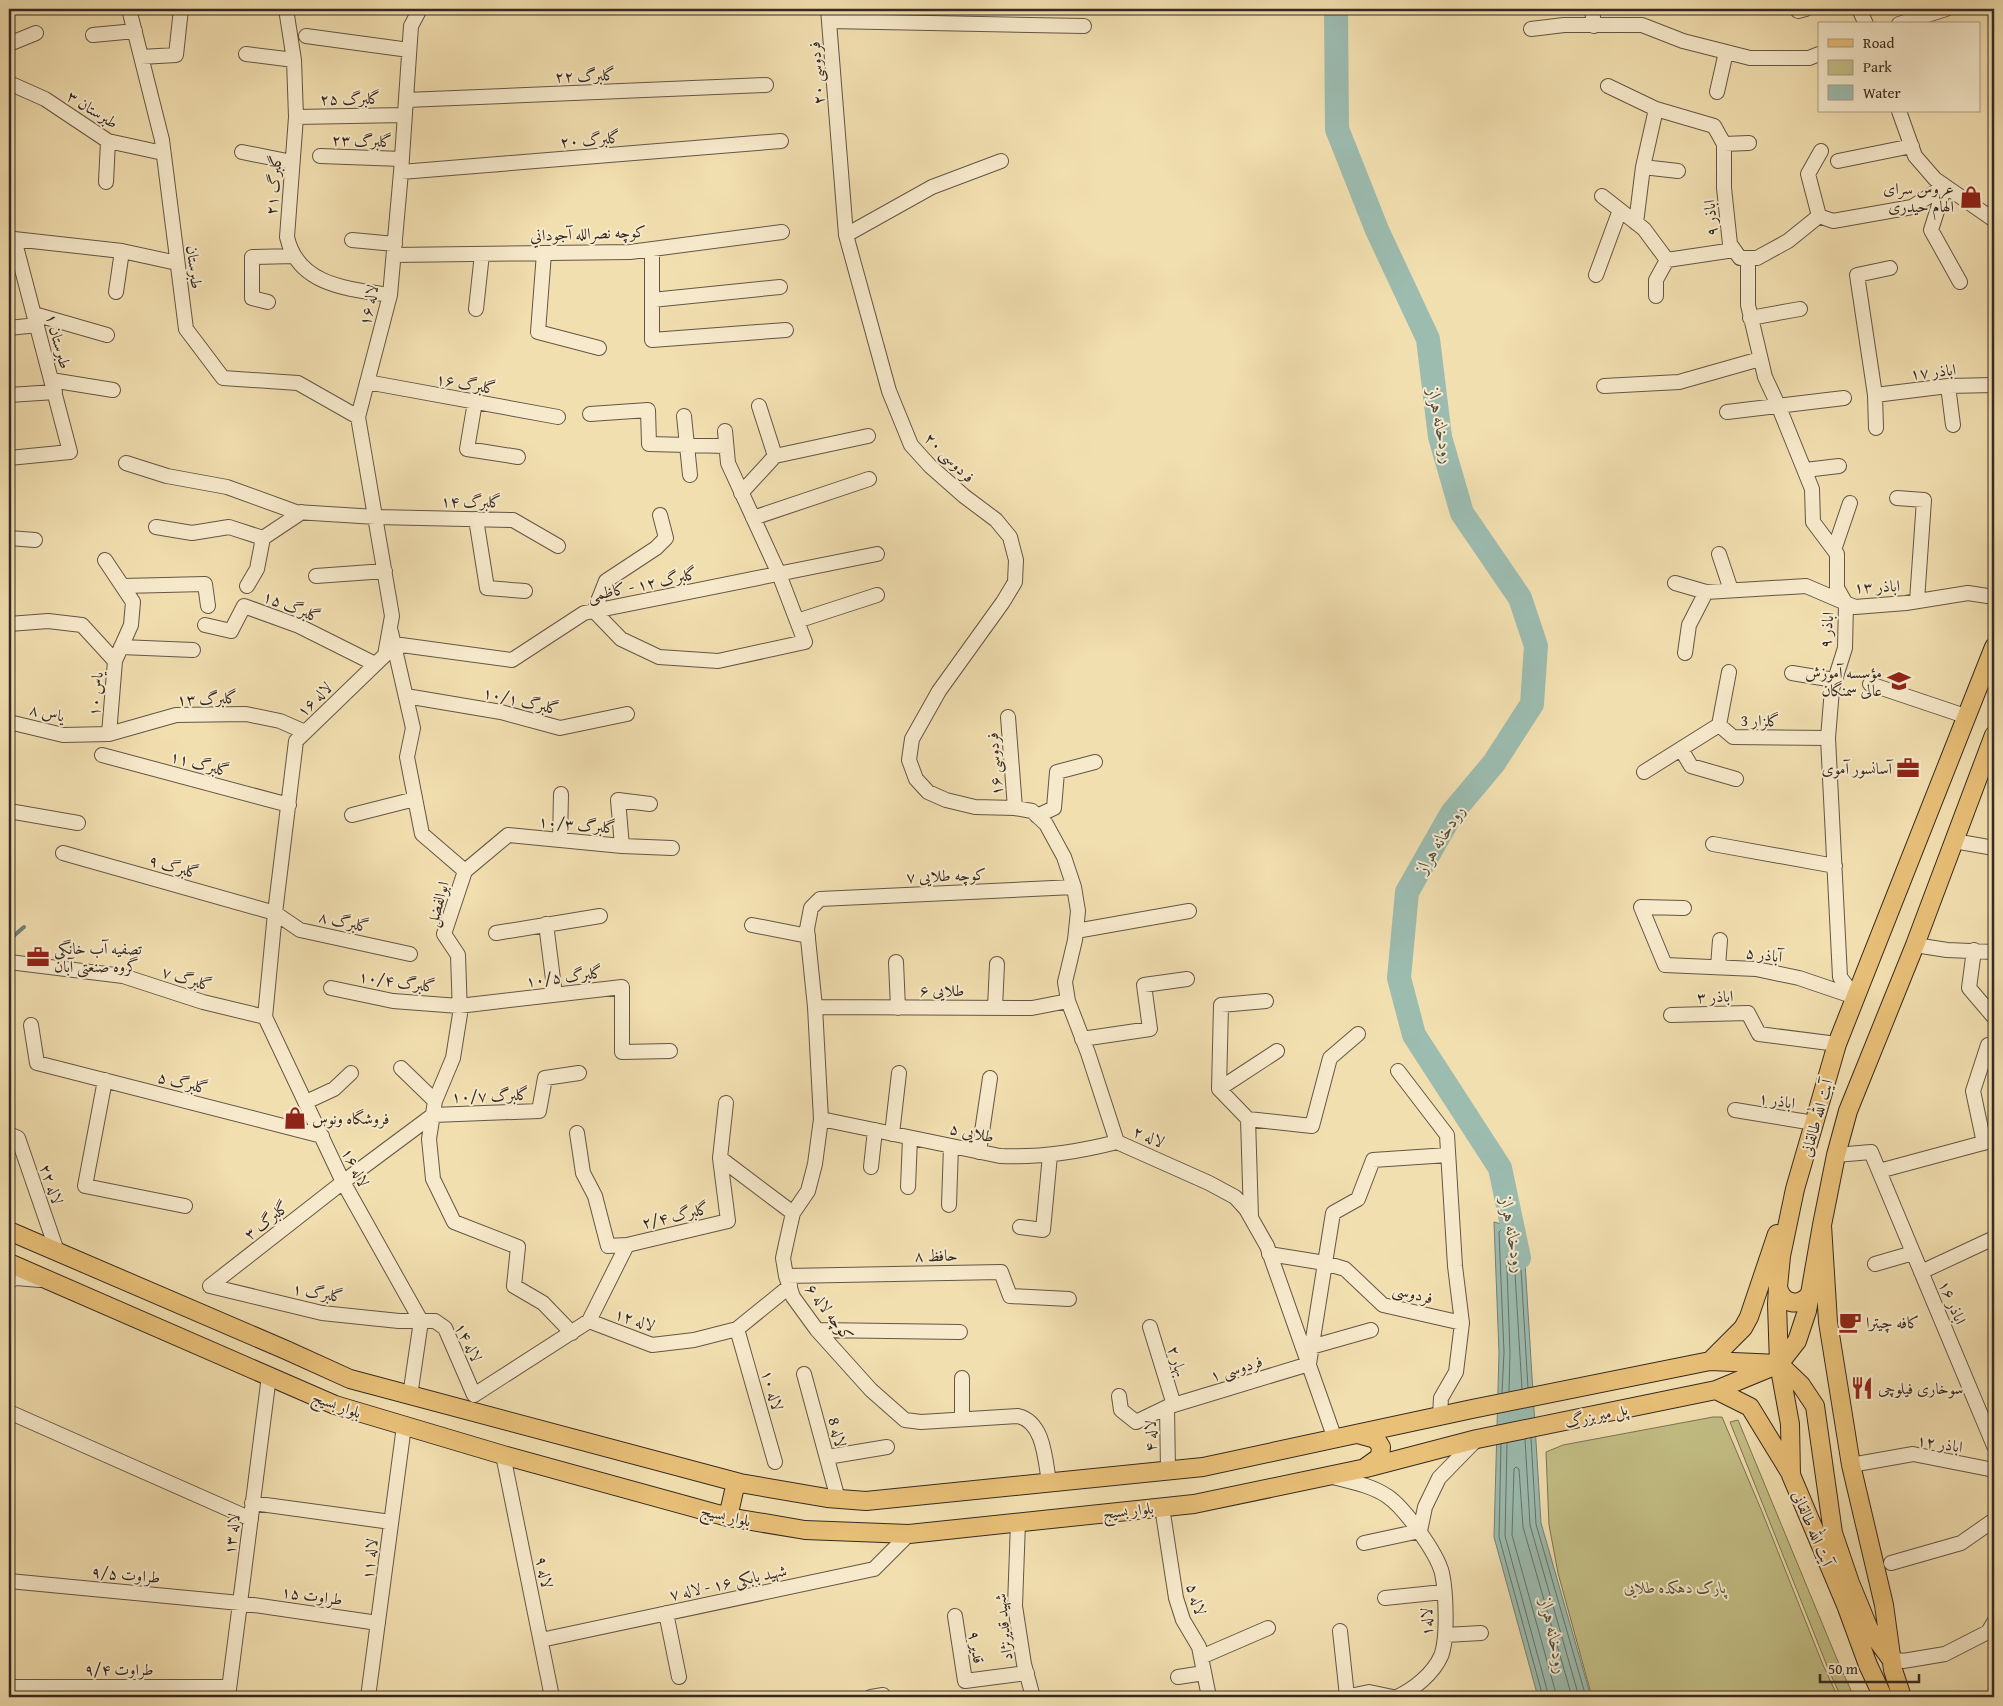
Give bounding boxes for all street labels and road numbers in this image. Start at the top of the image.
street label: فردوسی ۲۰ [802,41,830,105]
street label: گلبرگ ۲۲ [554,62,616,88]
street label: طبرستان ۳ [63,84,123,134]
street label: گلبرگ ۲۵ [320,85,380,111]
street label: گلبرگ ۲۰ [559,124,621,154]
street label: گلبرگ ۲۳ [331,127,393,153]
street label: گلبرگ ۲۱ [258,154,288,216]
street label: اباذر ۹ [1696,199,1724,237]
street label: كوچه نصرالله آجوداني [530,219,646,248]
street label: طبرستان [180,244,210,290]
street label: لاله ۱۶ [352,282,384,328]
street label: طبرستان ۱ [40,311,78,371]
street label: اباذر ۱۷ [1909,357,1957,385]
street label: گلبرگ ۱۶ [434,366,498,400]
street label: فردوسی ۲۰ [919,426,981,488]
street label: گلبرگ ۱۴ [441,488,501,514]
street label: گلبرگ ۱۲ - کاظمی [585,561,699,607]
street label: اباذر ۱۳ [1854,573,1900,599]
street label: گلبرگ ۱۵ [260,584,324,628]
street label: اباذر ۹ [1812,611,1840,649]
street label: یاس ۱۰ [81,670,109,717]
street label: لاله ۱۶ [291,676,337,722]
street label: گلبرگ ۱۰/۱ [481,680,561,720]
street label: گلبرگ ۱۳ [176,685,238,711]
street label: یاس ۸ [27,697,68,728]
street label: گلزار 3 [1740,708,1780,732]
street label: فردوسی ۱۶ [980,732,1008,796]
street label: گلبرگ ۱۱ [168,744,232,782]
street label: گلبرگ ۱۰/۳ [537,809,617,839]
street label: گلبرگ ۹ [146,847,202,885]
street label: کوچه طلایی ۷ [906,862,986,888]
street label: ابوالفضل [419,879,455,929]
street label: گلبرگ ۸ [317,904,371,938]
street label: آباذر ۵ [1744,940,1785,969]
street label: گلبرگ ۷ [159,959,215,997]
street label: گلبرگ ۱۰/۵ [524,959,604,993]
street label: گلبرگ ۱۰/۴ [357,964,437,998]
street label: طلایی ۶ [920,978,964,1002]
street label: اباذر ۳ [1696,983,1734,1009]
street label: گلبرگ ۵ [155,1064,211,1100]
street label: آیت الله طالقانی [1793,1075,1839,1160]
street label: گلبرگ ۱۰/۷ [451,1082,529,1108]
street label: اباذر ۱ [1757,1085,1797,1115]
street label: طلایی ۵ [948,1116,996,1148]
street label: لاله ۲ [1130,1119,1169,1153]
street label: لاله ۱۶ [336,1143,376,1191]
street label: لاله ۲۲ [34,1161,70,1208]
street label: گلبرگ ۳ [239,1195,293,1245]
street label: گلبرگ ۲/۴ [639,1196,711,1234]
street label: حافظ ۸ [914,1243,958,1267]
street label: گلبرگ ۱ [291,1276,345,1308]
street label: فردوسی [1390,1276,1436,1310]
street label: اباذر ۱۶ [1933,1276,1973,1328]
street label: کوچه لاله ۶ [800,1278,860,1346]
street label: لاله ۱۲ [612,1301,659,1337]
street label: لاله ۱۴ [449,1318,489,1366]
street label: بهار ۲ [1162,1342,1194,1380]
street label: فردوسی ۱ [1207,1349,1265,1387]
street label: لاله ۱۰ [756,1367,790,1413]
street label: بلوار بسیج [308,1384,365,1427]
street label: پل میربزرگ [1562,1396,1631,1433]
street label: لاله 8 [822,1414,854,1450]
street label: لاله ۴ [1138,1420,1162,1452]
street label: اباذر ۱۲ [1915,1428,1965,1458]
street label: آیت الله طالقانی [1786,1487,1840,1571]
street label: بلوار بسیج [1101,1495,1155,1528]
street label: بلوار بسیج [698,1498,754,1535]
street label: لاله ۱۳ [217,1512,245,1556]
street label: لاله ۱۱ [355,1537,383,1581]
street label: لاله ۹ [530,1554,560,1590]
street label: شهید بابکی ۱۶ - لاله ۷ [667,1558,789,1606]
street label: طراوت ۹/۵ [91,1559,161,1589]
street label: طراوت ۱۵ [280,1579,344,1611]
street label: لاله ۵ [1181,1580,1213,1618]
street label: شهید قدیرنژاد [988,1592,1018,1662]
street label: لاله۱ [1414,1607,1438,1636]
street label: قدیر ۹ [963,1629,991,1665]
street label: طراوت ۹/۴ [84,1657,154,1681]

